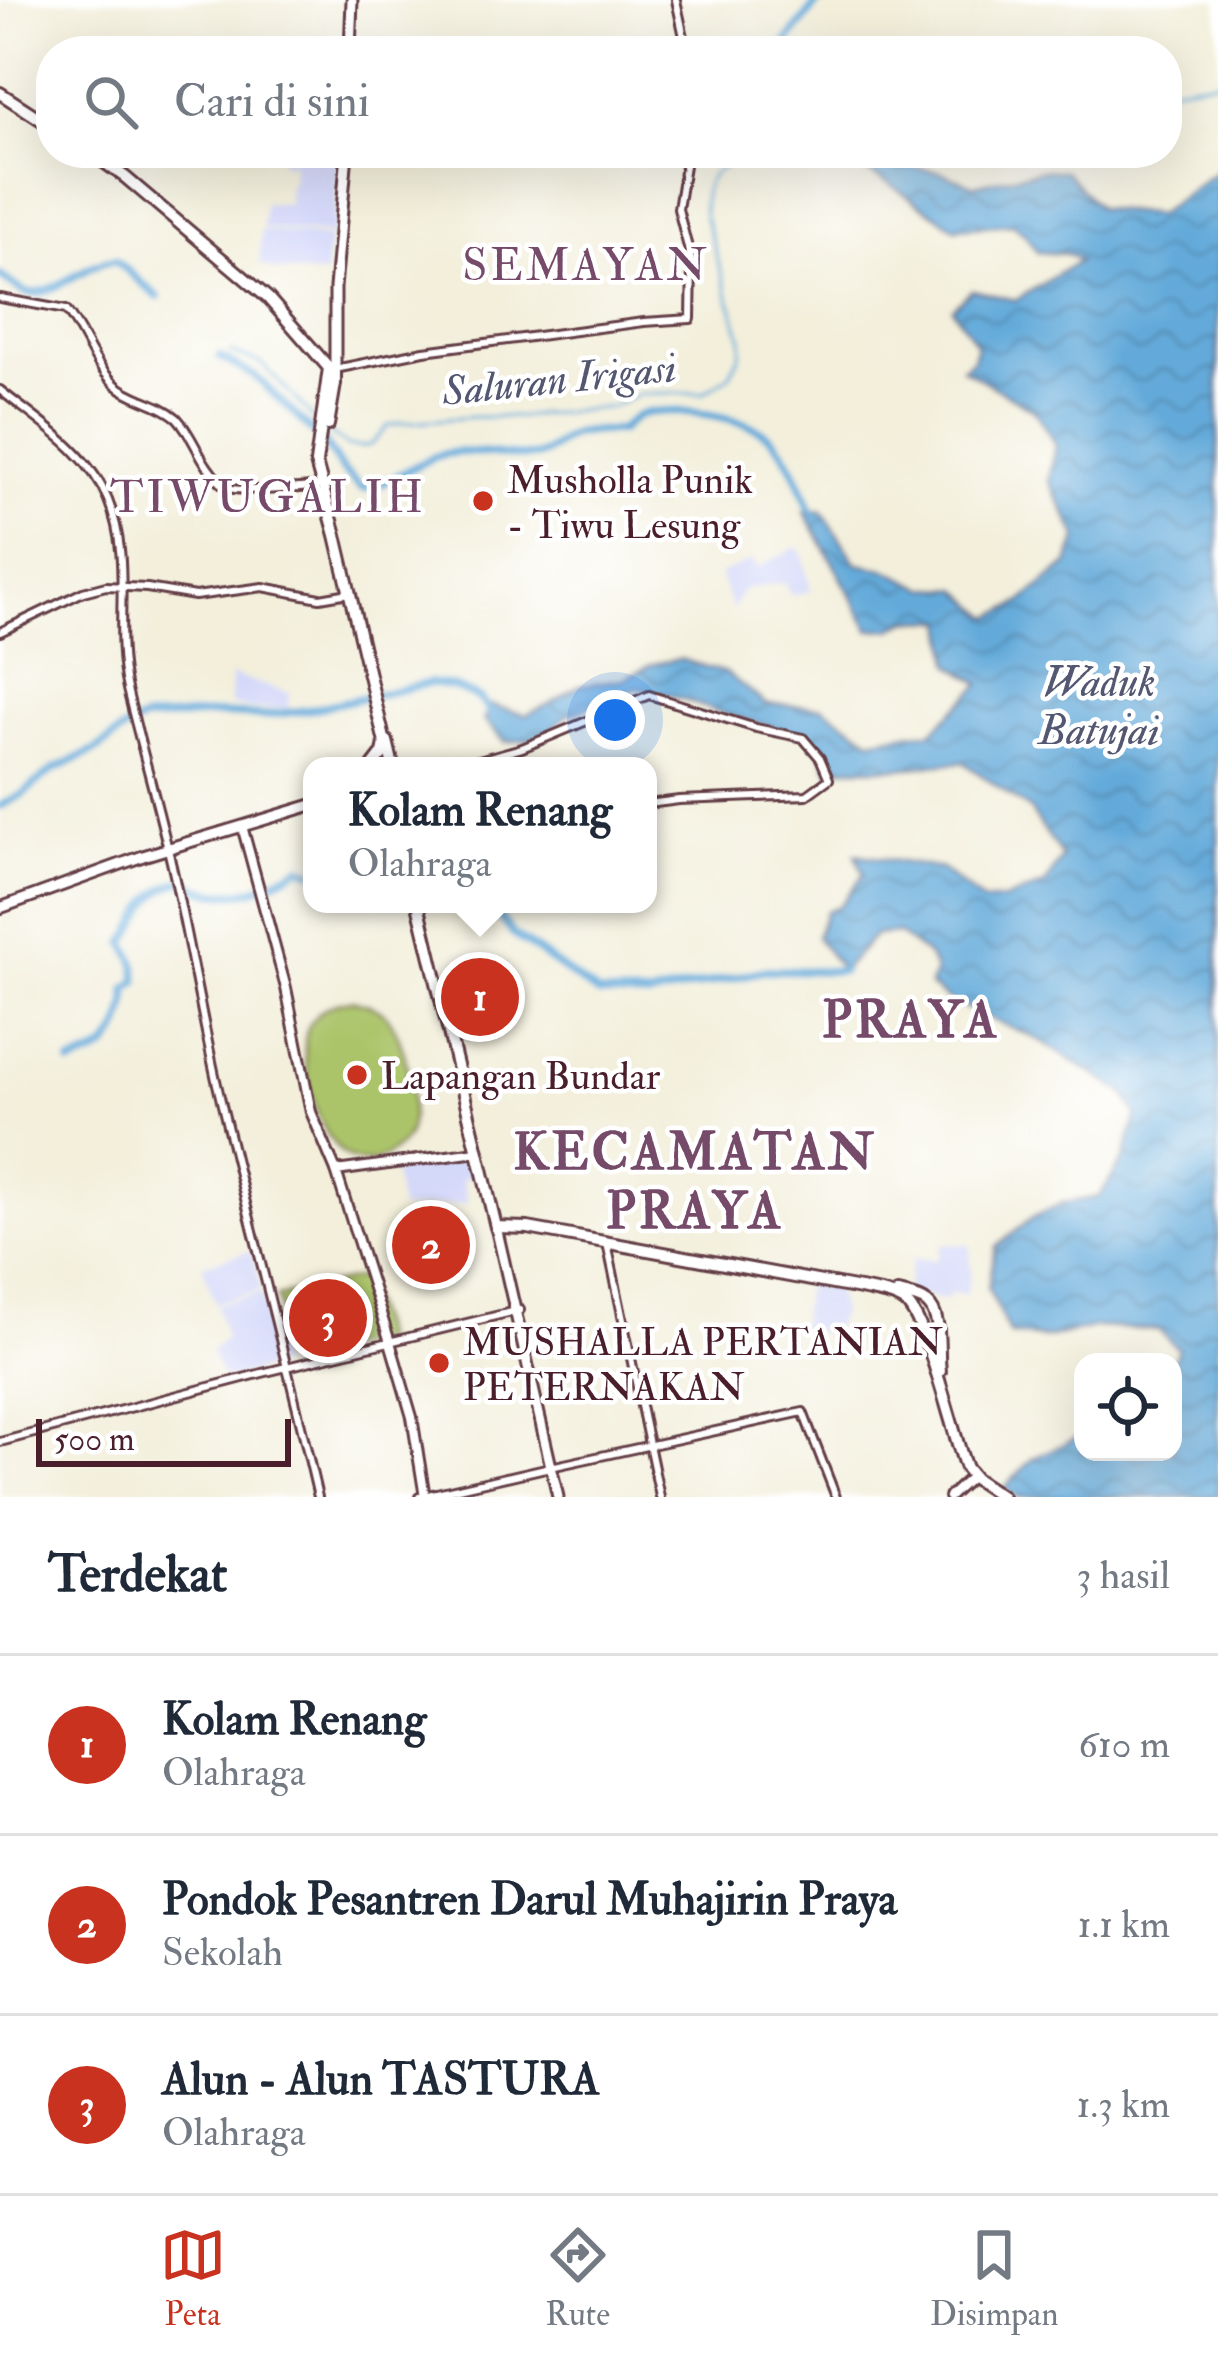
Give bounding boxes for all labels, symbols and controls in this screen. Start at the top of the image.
search box [36,36,1182,168]
icon: search [78,69,144,135]
text: Cari di sini [174,74,370,130]
district label: SEMAYAN [462,238,710,294]
water label: Saluran Irigasi [439,342,679,418]
place label: Musholla Punik - Tiwu Lesung [507,456,753,550]
district label: TIWUGALIH [110,470,426,526]
marker: Musholla Punik - Tiwu Lesung [470,488,496,514]
water label: Waduk Batujai [1037,657,1159,757]
your location [585,690,645,750]
popup [303,757,657,913]
text: Kolam Renang [348,783,612,839]
text: Olahraga [348,839,492,888]
pin: 1 [441,952,519,1042]
district label: PRAYA [822,989,1000,1053]
place label: Lapangan Bundar [381,1052,661,1101]
marker: Lapangan Bundar [344,1062,370,1088]
district label: KECAMATAN PRAYA [513,1121,877,1244]
pin: 2 [392,1200,470,1290]
pin: 3 [289,1273,367,1363]
place label: MUSHALLA PERTANIAN PETERNAKAN [463,1318,943,1412]
marker: MUSHALLA PERTANIAN PETERNAKAN [426,1350,452,1376]
map controls [1074,1353,1182,1461]
button: locate [1074,1353,1182,1461]
scale bar [36,1413,291,1466]
text: 500 m [54,1419,135,1460]
text: Terdekat [48,1543,227,1607]
text: 3 hasil [1077,1551,1170,1600]
text: Kolam Renang [162,1692,426,1748]
text: 1 [80,1720,94,1769]
text: 610 m [1078,1720,1170,1769]
text: Olahraga [162,1748,306,1797]
text: Pondok Pesantren Darul Muhajirin Praya [162,1872,897,1928]
text: 2 [77,1900,97,1949]
text: 1.1 km [1078,1900,1170,1949]
text: Sekolah [162,1928,283,1977]
text: Alun - Alun TASTURA [162,2052,600,2108]
text: 3 [80,2080,94,2129]
text: 1.3 km [1077,2080,1170,2129]
text: Olahraga [162,2108,306,2157]
tab: Peta [160,2222,226,2335]
tab: Rute [545,2222,611,2335]
tab: Disimpan [930,2222,1058,2335]

